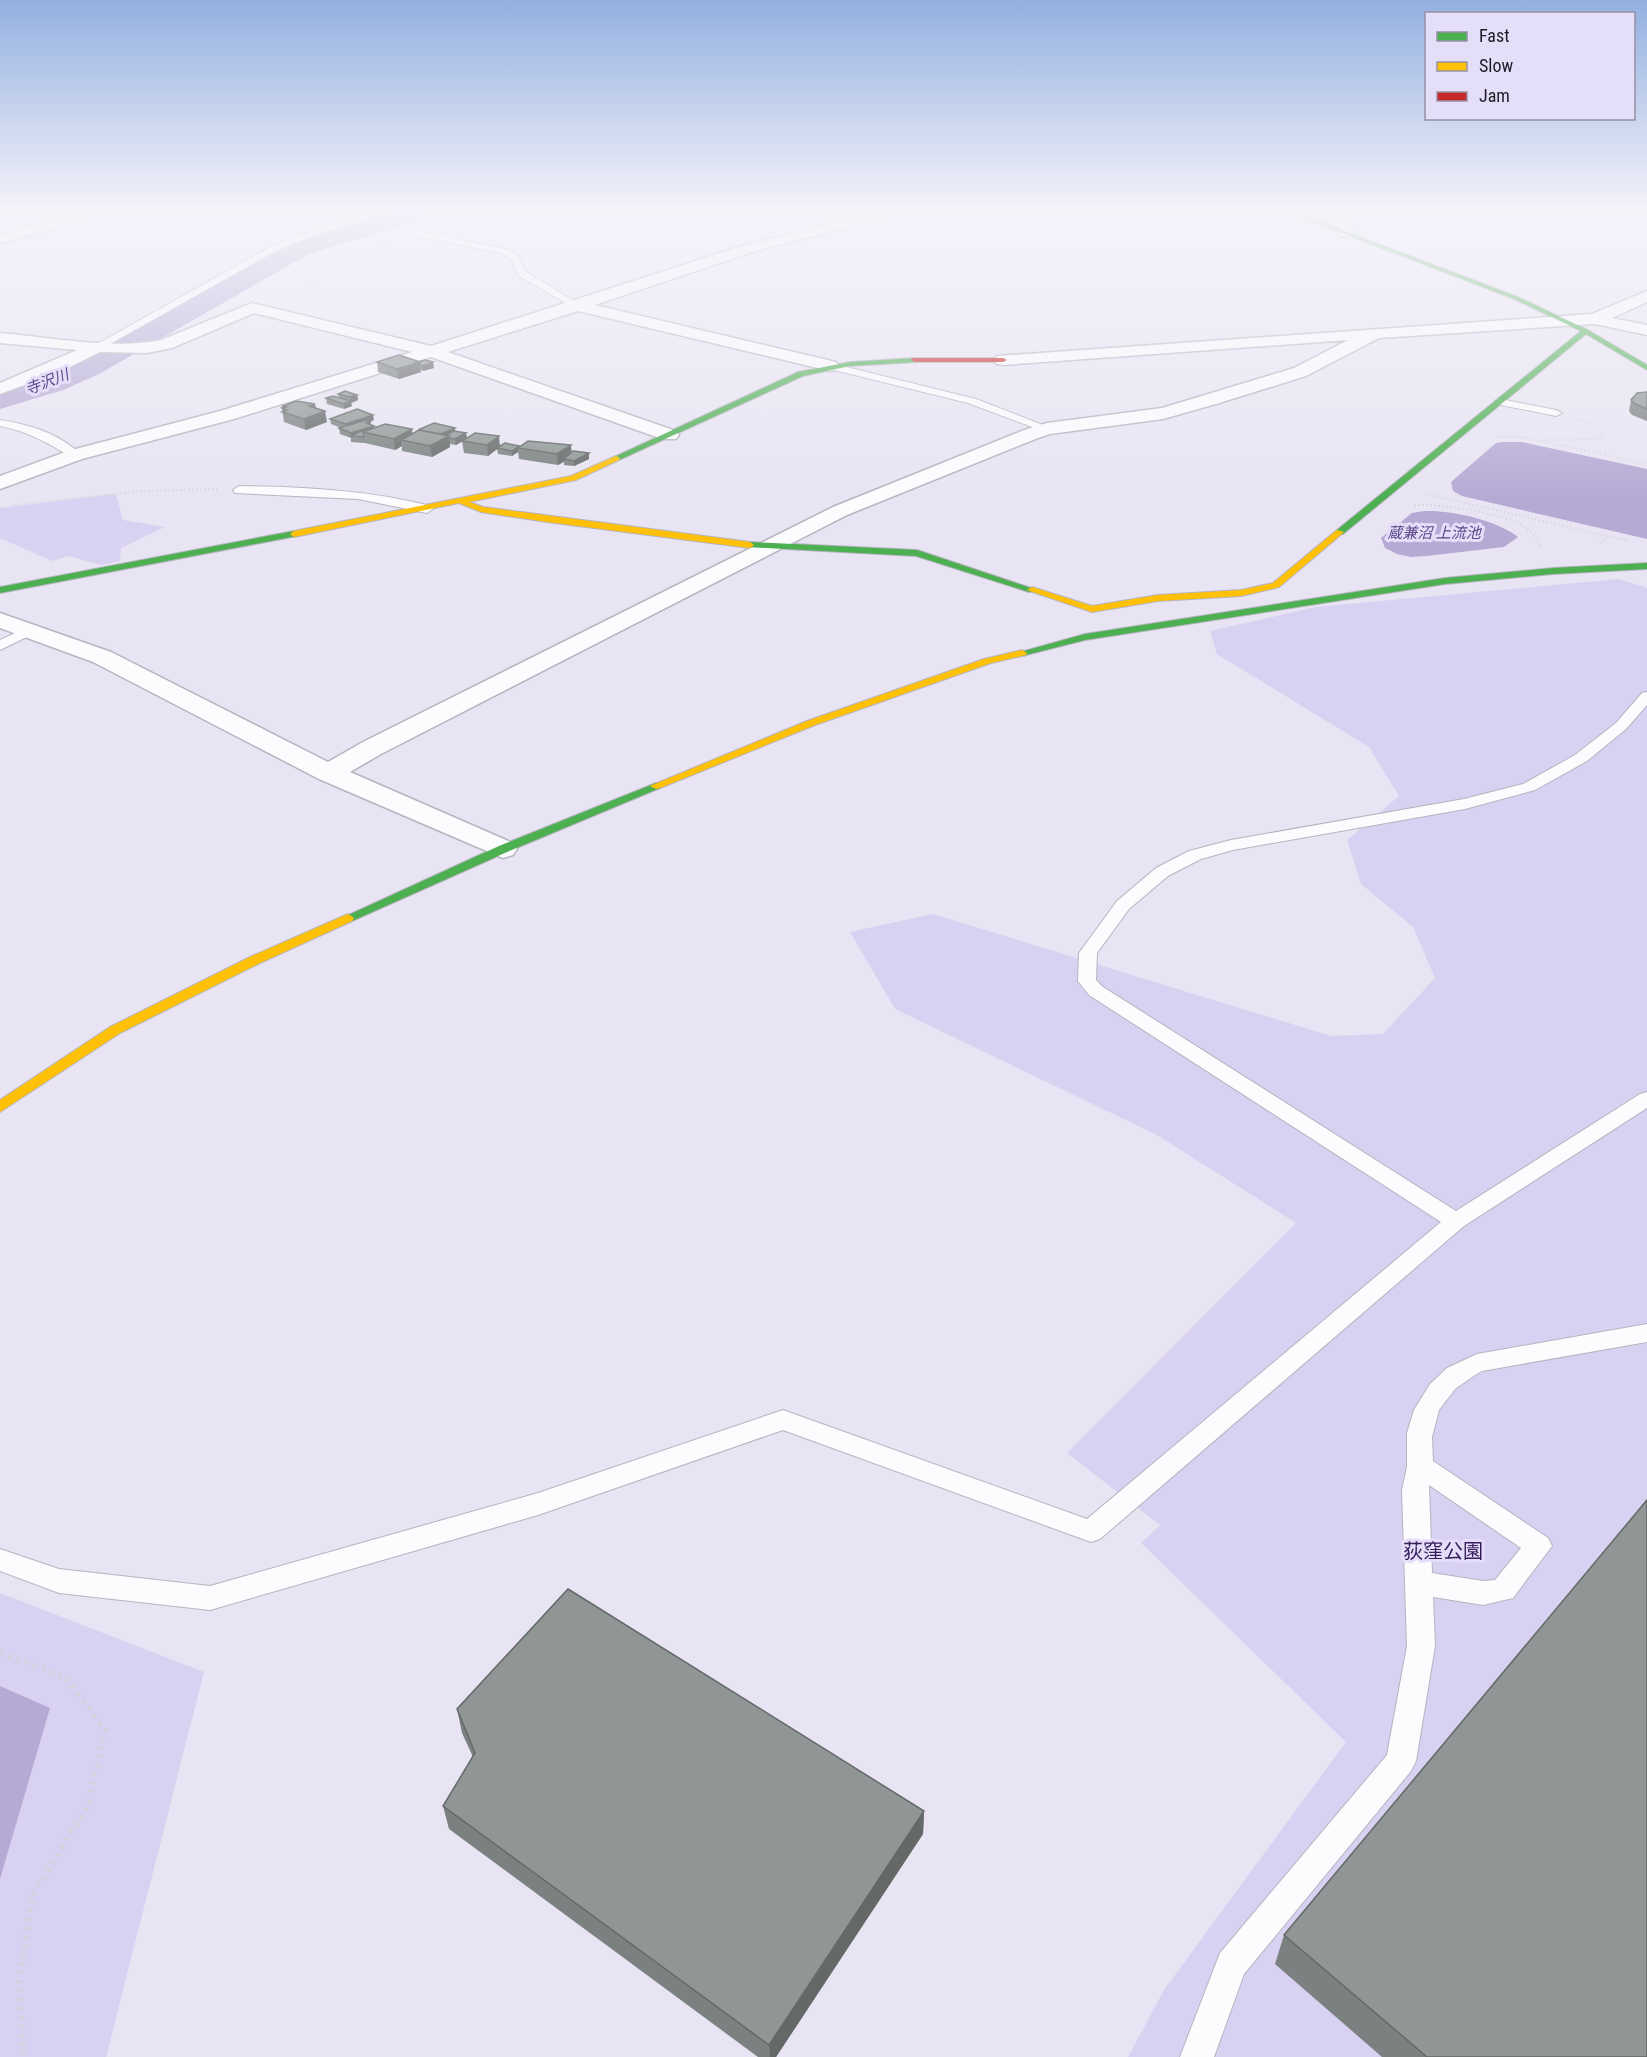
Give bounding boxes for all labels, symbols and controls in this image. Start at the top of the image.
legend [1425,12,1635,120]
text: Fast [1479,25,1510,46]
text: Slow [1479,55,1514,76]
text: Jam [1479,85,1510,106]
water label: 寺沢川 [23,365,73,398]
water label: 蔵兼沼 上流池 [1387,524,1483,542]
park label: 荻窪公園 [1403,1539,1483,1563]

